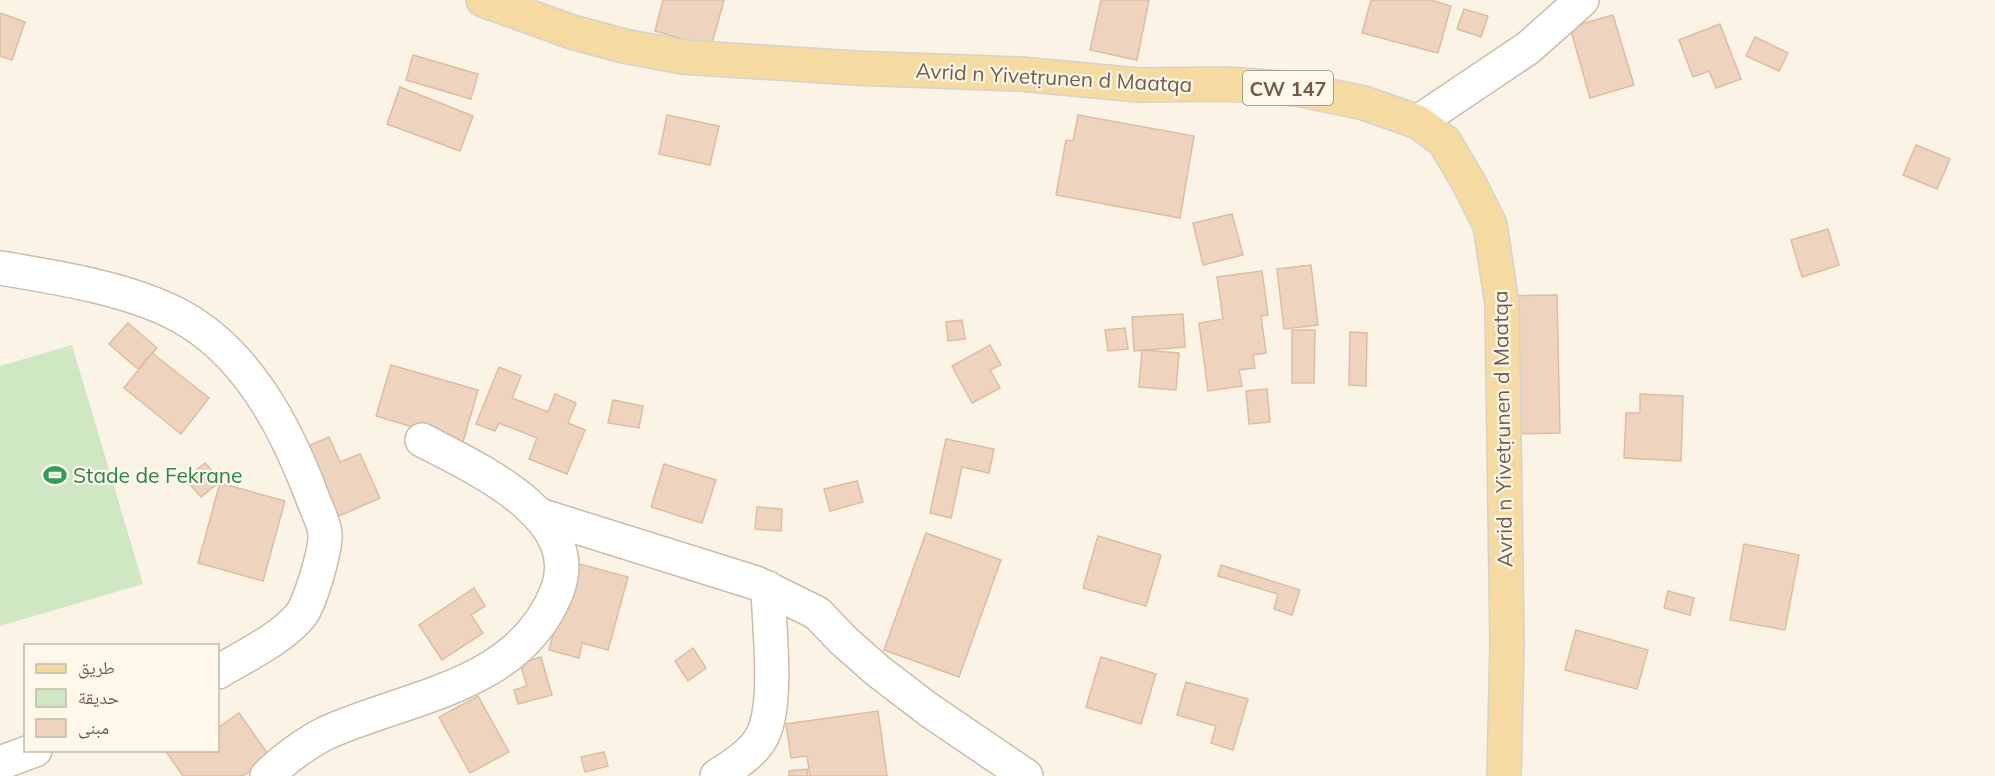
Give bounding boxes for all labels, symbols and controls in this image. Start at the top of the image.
street label: Avrid n Yivetṛunen d Maatqa [915,57,1193,97]
road number: CW 147 [1243,71,1333,105]
street label: Avrid n Yivetṛunen d Maatqa [1487,290,1517,568]
sports icon: Stade de Fekrane [42,462,68,488]
place label: Stade de Fekrane [73,462,243,488]
legend [24,644,219,752]
text: طريق [78,656,115,679]
text: حديقة [78,686,119,709]
text: مبنى [78,716,109,739]

